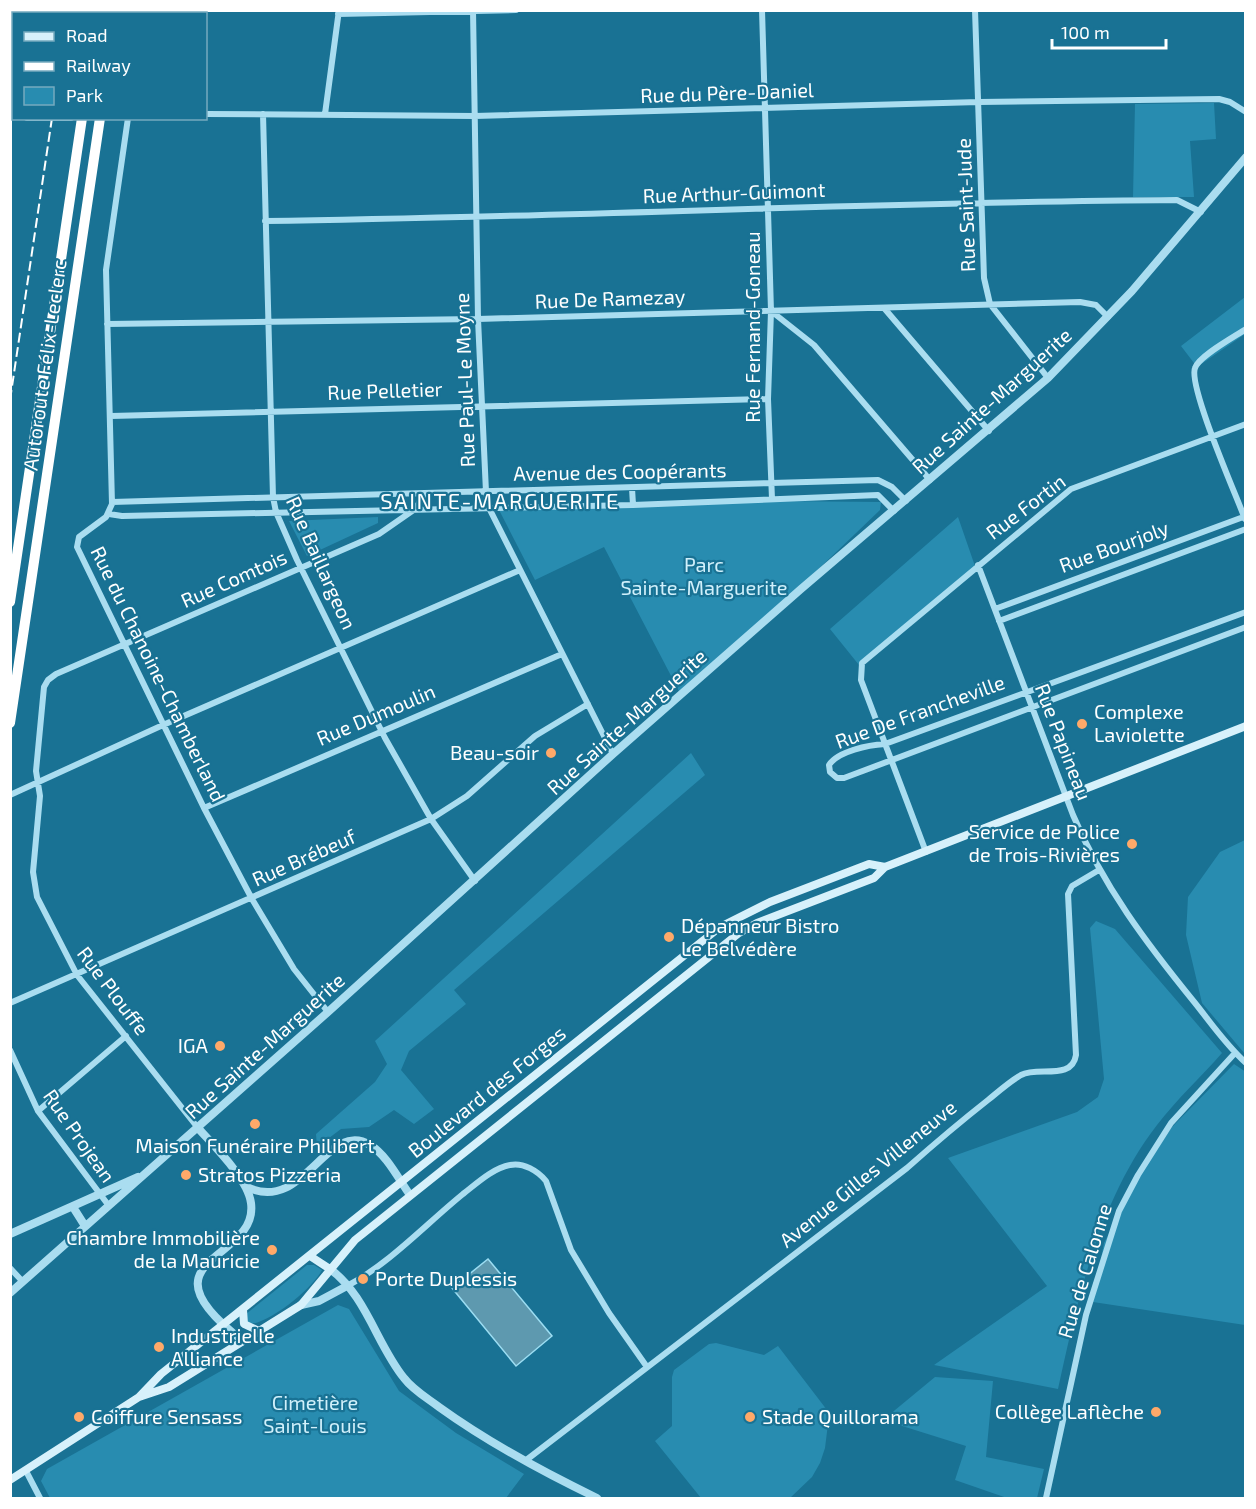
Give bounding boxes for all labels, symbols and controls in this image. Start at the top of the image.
legend [12,12,207,120]
scale bar [1052,12,1166,50]
text: 100 m [1061,21,1110,43]
text: Road [66,24,107,46]
text: Railway [66,54,131,76]
street label: Rue du Père-Daniel [640,77,814,107]
text: Park [66,84,103,106]
street label: Rue Saint-Jude [951,138,979,272]
street label: Rue Arthur-Guimont [642,177,826,207]
street label: Rue Fernand-Goneau [740,231,764,423]
street label: Autoroute Félix-Leclerc [17,258,71,472]
street label: Rue De Ramezay [534,283,686,313]
street label: Rue Paul-Le Moyne [449,292,479,468]
street label: Rue Sainte-Marguerite [907,322,1076,478]
street label: Rue Pelletier [327,376,443,404]
street label: Avenue des Coopérants [513,457,727,485]
street label: Rue Fortin [981,469,1070,544]
district label: SAINTE-MARGUERITE [380,487,620,513]
street label: Rue Baillargeon [282,492,362,633]
street label: Rue Bourjoly [1056,515,1172,577]
street label: Rue du Chanoine-Chamberland [86,542,231,805]
street label: Rue Comtois [177,544,290,612]
park label: Parc Sainte-Marguerite [620,552,788,599]
street label: Rue Sainte-Marguerite [542,643,711,799]
street label: Rue De Francheville [832,669,1008,753]
street label: Rue Dumoulin [313,678,438,750]
street label: Rue Papineau [1031,680,1097,803]
place label: Complexe Laviolette [1094,699,1185,746]
marker: Complexe Laviolette [1075,717,1089,731]
place label: Beau-soir [450,740,539,764]
marker: Beau-soir [544,746,558,760]
place label: Service de Police de Trois-Rivières [969,819,1120,866]
street label: Rue Brébeuf [248,823,360,891]
marker: Service de Police de Trois-Rivières [1125,837,1139,851]
place label: Dépanneur Bistro Le Belvédère [681,913,839,960]
marker: Dépanneur Bistro Le Belvédère [662,930,676,944]
street label: Rue Plouffe [73,942,155,1039]
street label: Rue Sainte-Marguerite [180,967,349,1123]
street label: Boulevard des Forges [403,1020,570,1162]
place label: IGA [178,1033,209,1057]
marker: IGA [213,1039,227,1053]
street label: Rue Projean [39,1084,121,1187]
street label: Avenue Gilles Villeneuve [774,1095,961,1252]
marker: Maison Funéraire Philibert [248,1117,262,1131]
place label: Maison Funéraire Philibert [135,1133,375,1157]
place label: Stratos Pizzeria [198,1162,341,1186]
marker: Stratos Pizzeria [179,1168,193,1182]
street label: Rue de Calonne [1052,1201,1116,1341]
place label: Chambre Immobilière de la Mauricie [66,1225,260,1272]
marker: Chambre Immobilière de la Mauricie [265,1243,279,1257]
place label: Porte Duplessis [375,1266,517,1290]
marker: Porte Duplessis [356,1272,370,1286]
place label: Industrielle Alliance [171,1323,275,1370]
marker: Industrielle Alliance [152,1340,166,1354]
park label: Cimetière Saint-Louis [263,1390,367,1437]
place label: Collège Laflèche [995,1399,1144,1423]
place label: Coiffure Sensass [91,1404,242,1428]
place label: Stade Quillorama [762,1404,919,1428]
marker: Collège Laflèche [1149,1405,1163,1419]
marker: Coiffure Sensass [72,1410,86,1424]
marker: Stade Quillorama [743,1410,757,1424]

